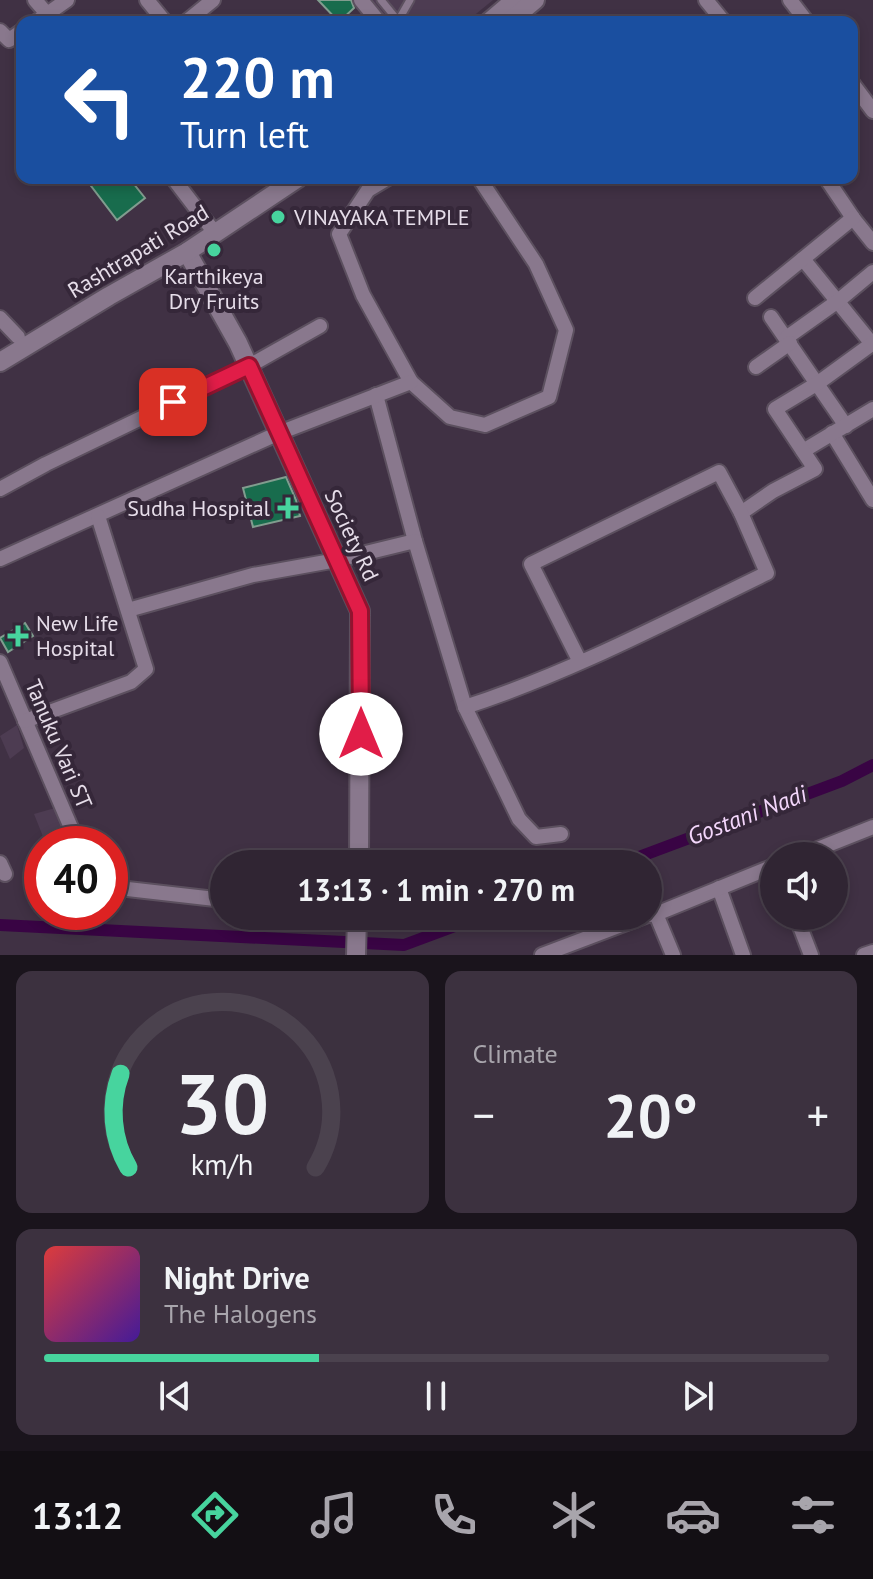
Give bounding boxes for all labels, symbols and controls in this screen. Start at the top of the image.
text: 220 m [180,41,335,113]
icon: left [48,48,152,152]
text: Turn left [180,111,309,158]
street label: Rashtrapati Road [62,198,214,304]
place label: VINAYAKA TEMPLE [293,203,470,231]
marker: VINAYAKA TEMPLE [269,208,287,226]
marker: Karthikeya Dry Fruits [205,241,223,259]
place label: Karthikeya Dry Fruits [164,262,264,315]
pin [139,368,207,436]
icon: arrive [151,380,195,424]
street label: Society Rd [319,485,385,585]
place label: Sudha Hospital [127,494,271,522]
marker: Sudha Hospital [277,497,299,519]
place label: New Life Hospital [36,609,118,662]
marker: New Life Hospital [7,625,29,647]
street label: Tanuku Vari ST [19,675,99,813]
position arrow [319,692,403,776]
water label: Gostani Nadi [683,778,812,852]
speed limit sign: 40 [24,826,128,930]
map controls [760,842,848,930]
button: sound [760,842,848,930]
text: 13:13 · 1 min · 270 m [297,870,575,909]
text: Climate [473,1037,558,1070]
text: 30 [175,1049,269,1157]
text: 20° [604,1076,698,1154]
text: − [473,1086,495,1143]
text: + [807,1086,829,1143]
text: km/h [191,1146,254,1183]
text: Night Drive [164,1258,310,1297]
text: The Halogens [164,1297,317,1330]
icon: previous [153,1374,197,1418]
icon: pause [414,1374,458,1418]
icon: next [676,1374,720,1418]
icon: directions [187,1487,243,1543]
icon: music [306,1487,362,1543]
icon: phone [426,1487,482,1543]
icon: climate [546,1487,602,1543]
icon: car [665,1487,721,1543]
icon: filters [785,1487,841,1543]
text: 13:12 [32,1492,123,1539]

